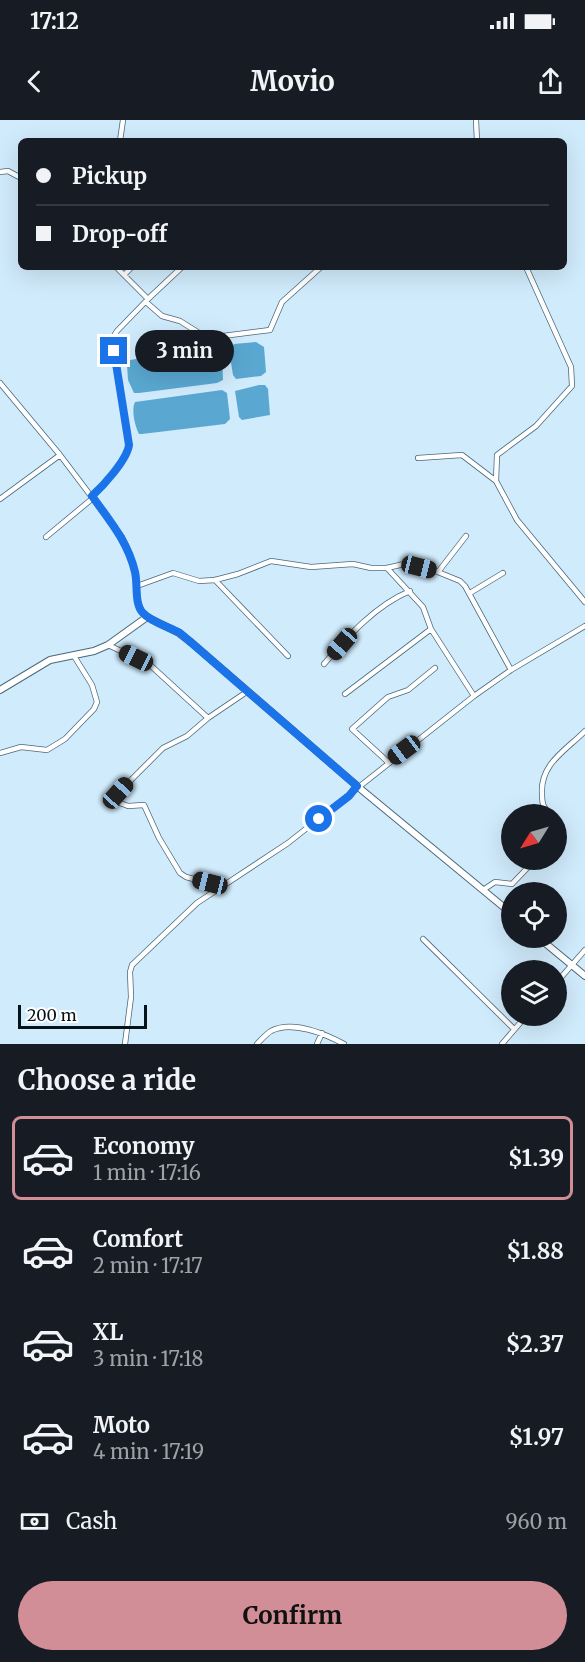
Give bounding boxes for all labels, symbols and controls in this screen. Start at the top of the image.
text: 17:12 [30,7,79,35]
text: Movio [250,64,335,98]
icon: back [18,65,51,98]
icon: share [534,65,567,98]
text: Pickup [72,162,147,190]
text: Drop-off [72,220,167,248]
callout: 3 min [135,330,234,372]
route end [100,337,127,364]
text: 3 min [156,338,213,363]
car [399,554,439,580]
car [323,625,361,663]
car [116,642,156,674]
car [384,732,424,768]
car [99,774,137,812]
north arrow [501,804,567,870]
map controls [501,804,567,1026]
route start [305,805,332,832]
car [190,870,230,896]
button: locate [501,882,567,948]
button: layers [501,960,567,1026]
scale bar [18,1002,147,1030]
text: 200 m [27,1005,77,1025]
text: Choose a ride [18,1063,196,1097]
icon: car [21,1131,75,1185]
text: Economy [93,1132,194,1160]
text: $1.39 [508,1144,564,1172]
text: 1 min · 17:16 [93,1160,201,1185]
icon: car [21,1224,75,1278]
text: Comfort [93,1225,183,1253]
text: $1.88 [506,1237,564,1265]
text: 2 min · 17:17 [93,1253,203,1278]
icon: car [21,1317,75,1371]
text: XL [93,1318,123,1346]
text: $2.37 [506,1330,564,1358]
text: 3 min · 17:18 [93,1346,203,1371]
icon: car [21,1410,75,1464]
text: Moto [93,1411,150,1439]
text: $1.97 [509,1423,564,1451]
text: 4 min · 17:19 [93,1439,204,1464]
icon: cash [18,1505,51,1538]
text: Cash [66,1507,117,1535]
text: 960 m [505,1509,567,1534]
button: Confirm [18,1581,567,1650]

